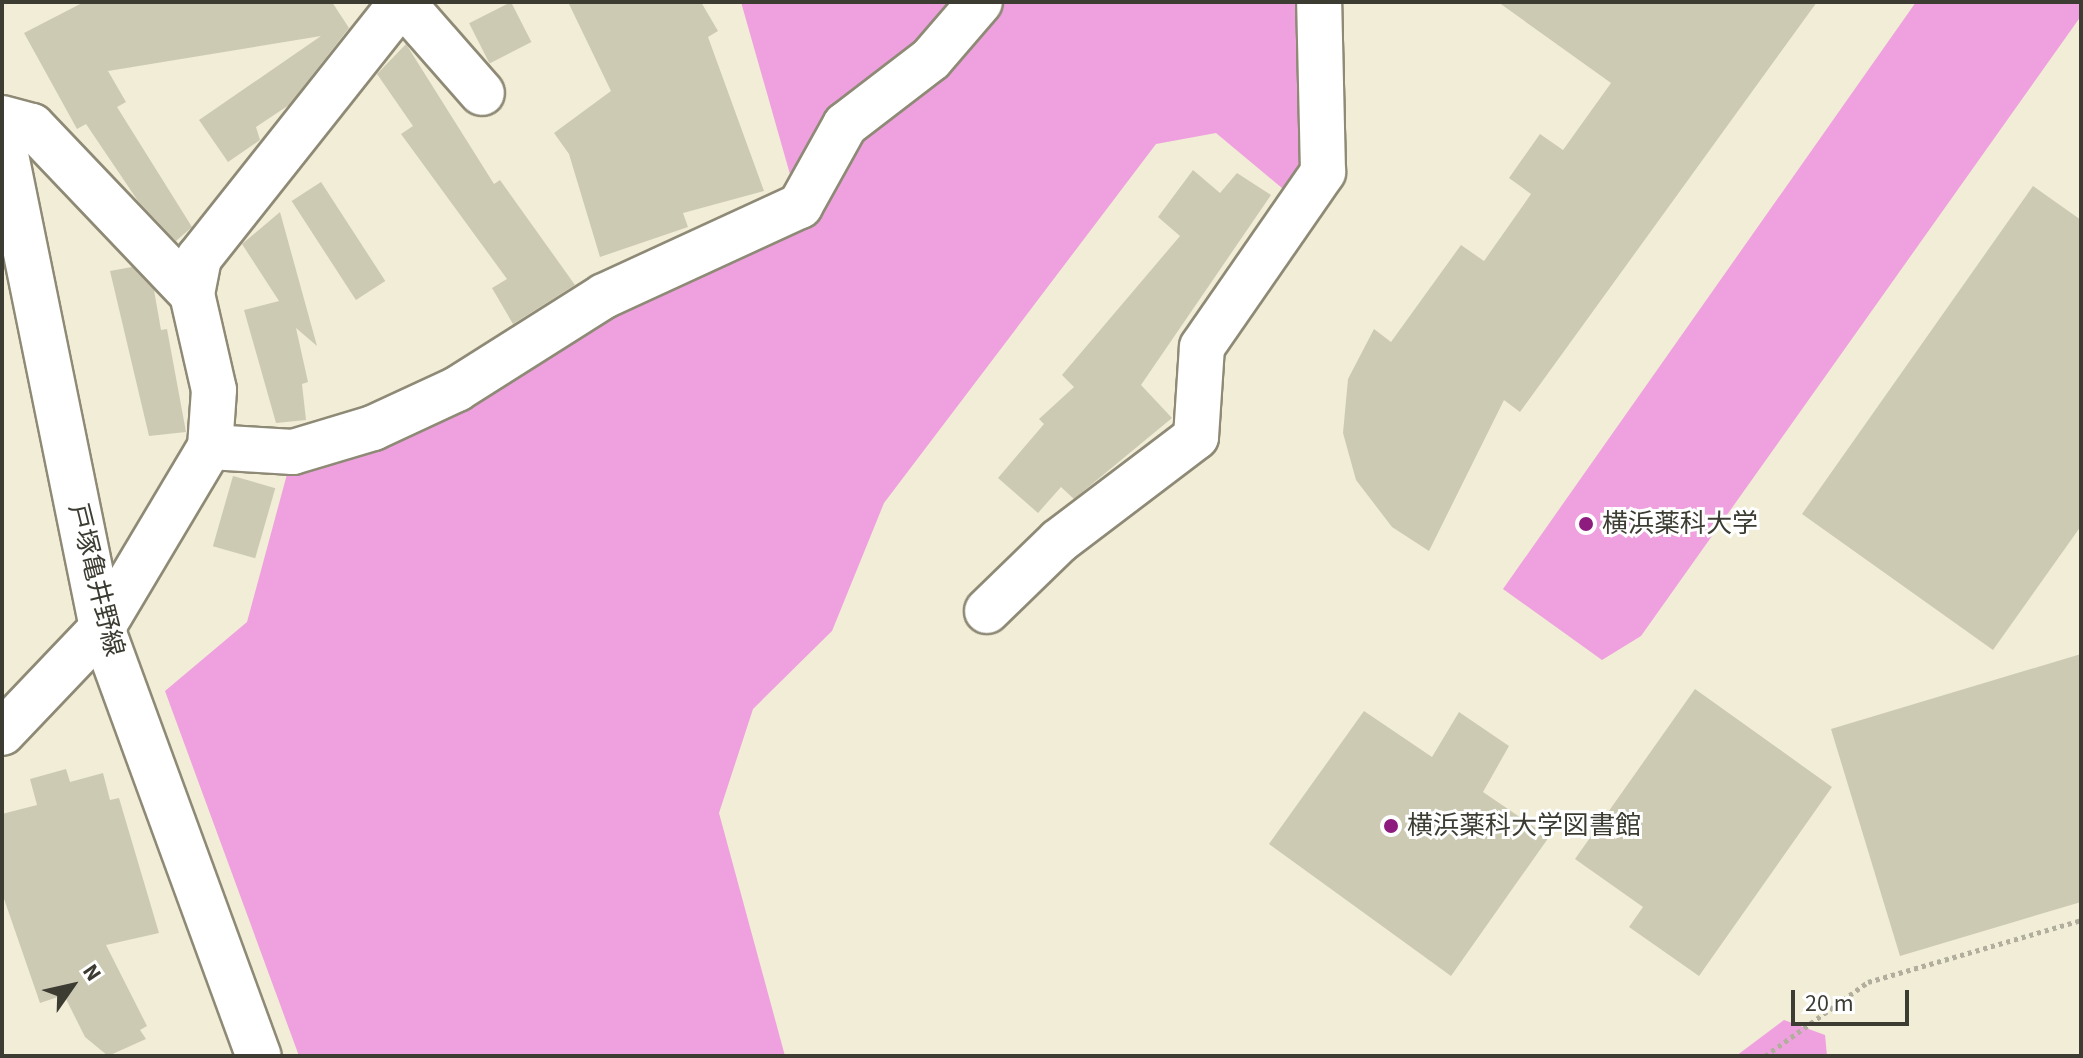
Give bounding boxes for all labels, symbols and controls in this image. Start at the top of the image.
street label: 戸塚亀井野線 [62,501,130,659]
place label: 横浜薬科大学 [1602,508,1758,540]
marker: 横浜薬科大学 [1577,515,1595,533]
place label: 横浜薬科大学図書館 [1407,810,1641,842]
marker: 横浜薬科大学図書館 [1382,817,1400,835]
north arrow [32,946,112,1026]
text: N [75,958,109,988]
scale bar [1795,974,1913,1024]
text: 20 m [1805,986,1854,1021]

